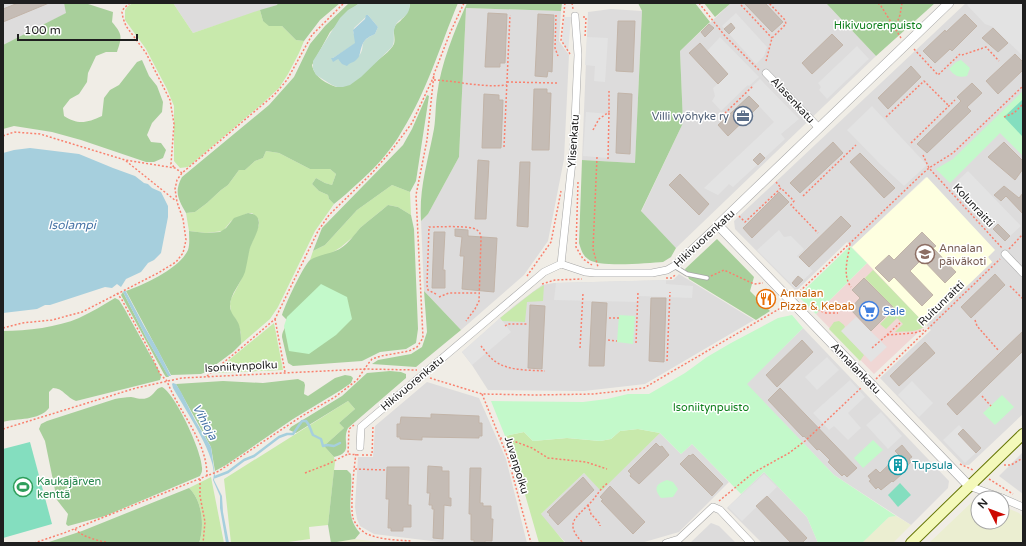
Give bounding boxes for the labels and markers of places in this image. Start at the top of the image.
office icon: Villi vyöhyke ry [732,105,754,127]
place label: Villi vyöhyke ry [652,110,729,123]
place label: Annalan päiväkoti [939,242,986,268]
school or university icon: Annalan päiväkoti [914,243,936,265]
place label: Annalan Pizza & Kebab [780,287,855,313]
restaurant icon: Annalan Pizza & Kebab [755,288,777,310]
supermarket icon: Sale [858,300,880,322]
place label: Sale [883,305,905,318]
building icon: Tupsula [887,454,909,476]
place label: Tupsula [912,459,953,472]
place label: Kaukajärven kenttä [37,475,101,501]
sports icon: Kaukajärven kenttä [12,476,34,498]

